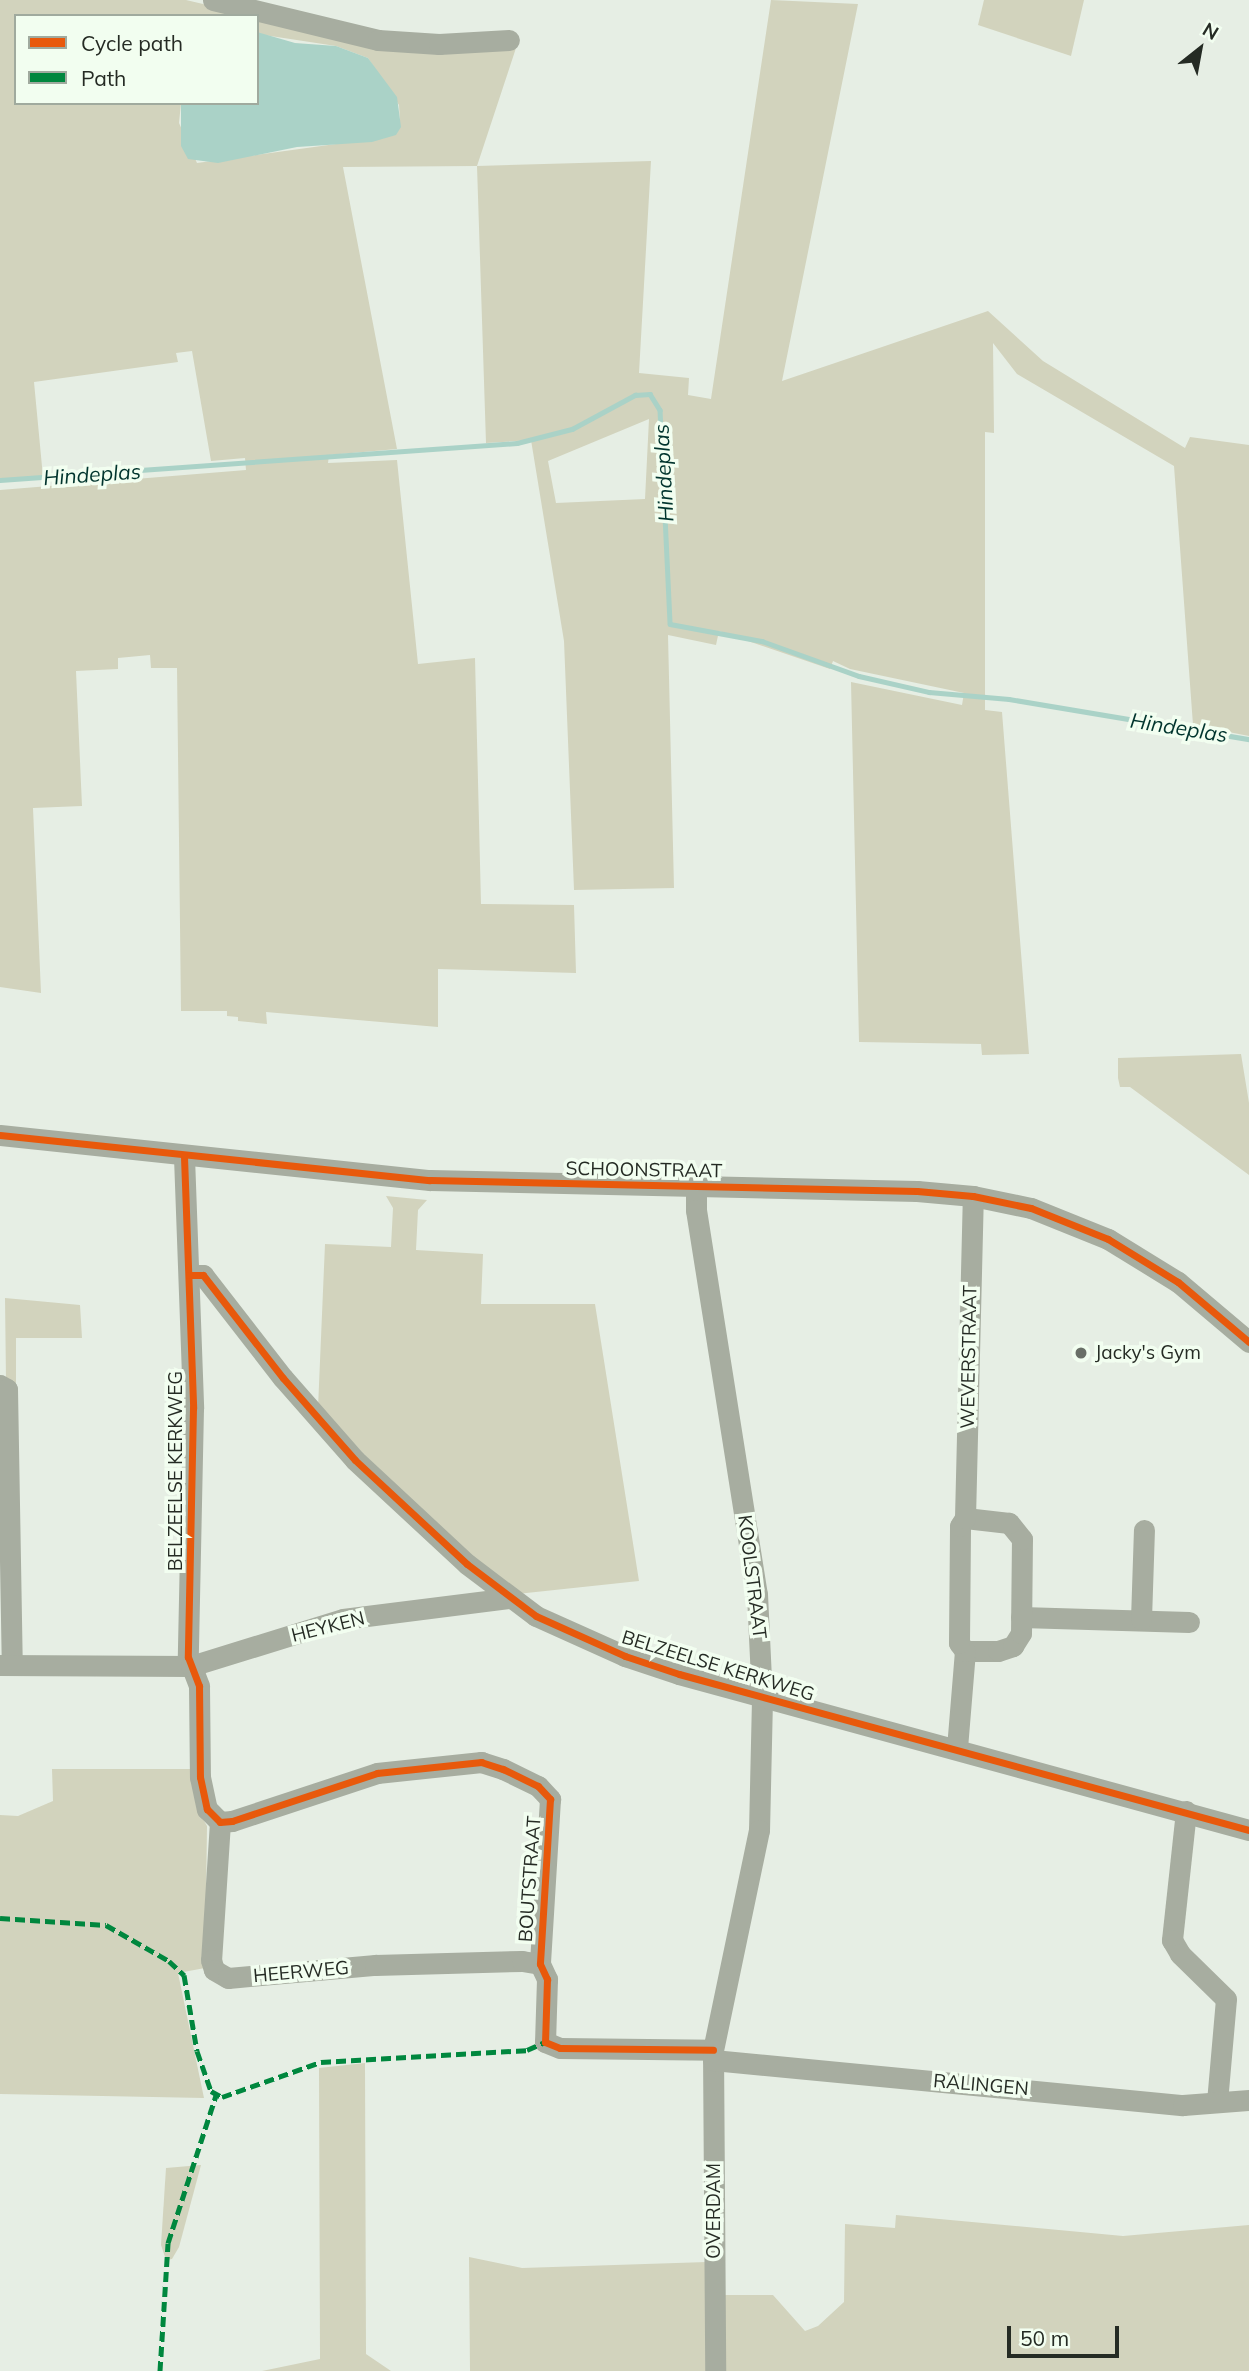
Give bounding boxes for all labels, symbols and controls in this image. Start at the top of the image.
legend [14,14,259,105]
north arrow [1165,14,1235,84]
text: N [1198,17,1223,45]
text: Cycle path [81,30,183,56]
text: Path [81,65,126,91]
water label: Hindeplas [648,423,678,523]
water label: Hindeplas [42,458,142,490]
water label: Hindeplas [1129,707,1229,747]
street label: SCHOONSTRAAT [565,1157,723,1183]
street label: WEVERSTRAAT [956,1285,982,1429]
place label: Jacky's Gym [1095,1342,1201,1364]
marker: Jacky's Gym [1073,1345,1089,1361]
street label: BELZEELSE KERKWEG [165,1371,187,1571]
street label: KOOLSTRAAT [733,1514,771,1640]
street label: HEYKEN [289,1607,367,1647]
street label: BELZEELSE KERKWEG [619,1626,817,1706]
street label: BOUTSTRAAT [514,1815,546,1943]
street label: HEERWEG [252,1956,350,1988]
street label: RALINGEN [932,2069,1030,2101]
street label: OVERDAM [703,2163,725,2259]
scale bar [1011,2312,1123,2356]
text: 50 m [1020,2325,1069,2351]

